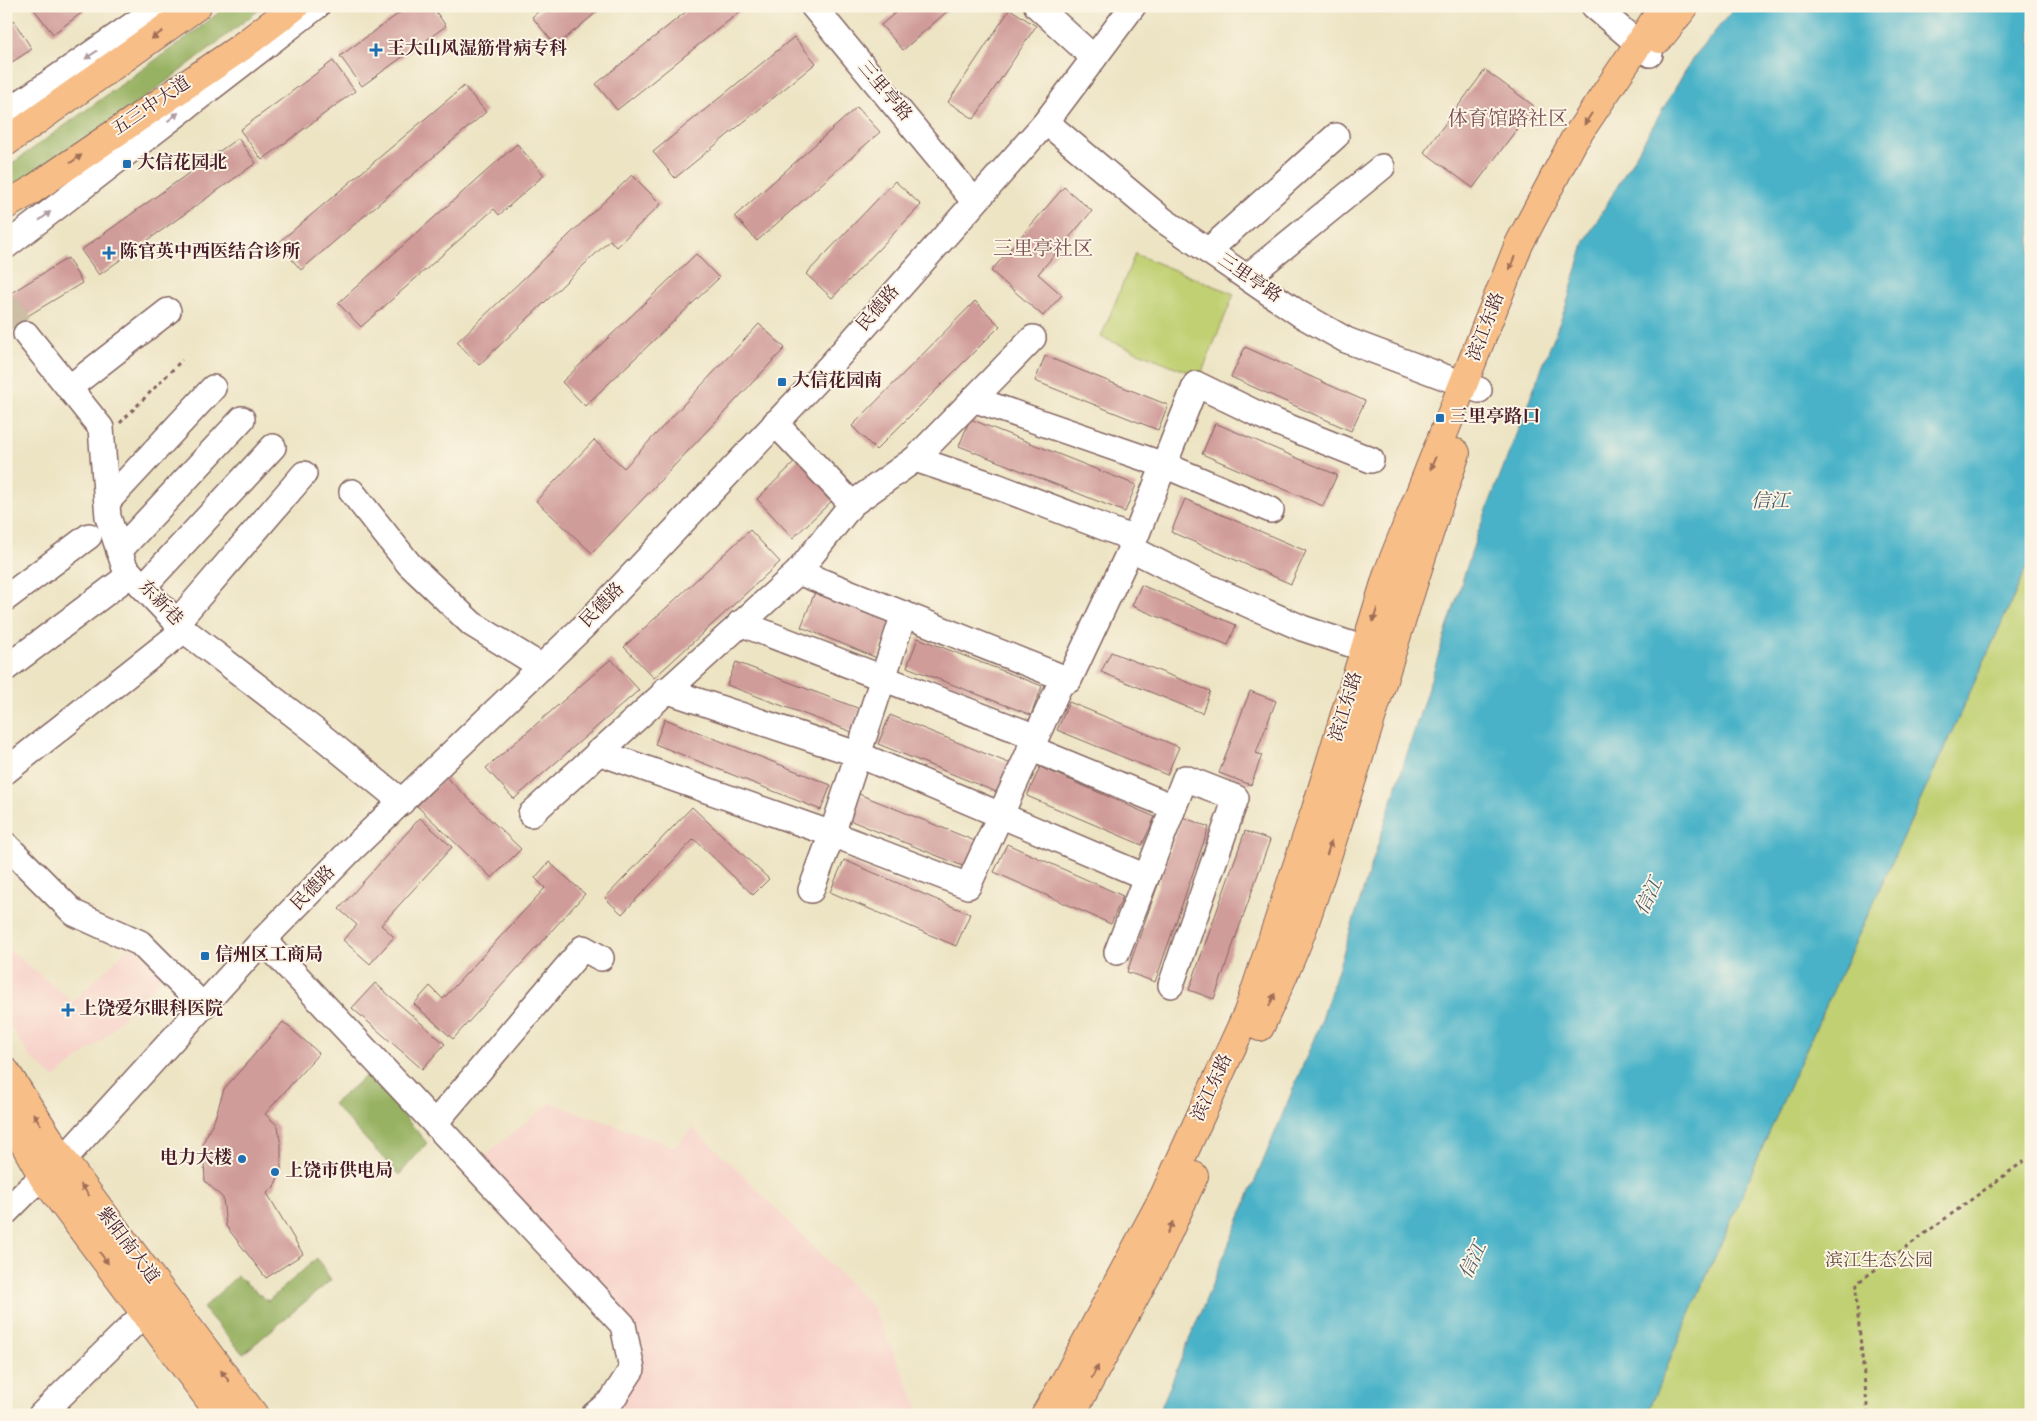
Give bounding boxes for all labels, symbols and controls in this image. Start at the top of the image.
one-way arrow [150,30,164,40]
place label: 王大山风湿筋骨病专科 [387,37,567,63]
marker: 王大山风湿筋骨病专科 [369,43,383,57]
one-way arrow [85,50,98,60]
street label: 三里亭路 [851,56,917,128]
street label: 五三中大道 [107,71,197,143]
district label: 体育馆路社区 [1448,106,1568,135]
one-way arrow [167,112,180,123]
one-way arrow [1583,113,1593,126]
place label: 大信花园北 [137,151,227,177]
one-way arrow [69,154,83,164]
marker: 大信花园北 [121,158,133,170]
one-way arrow [38,211,51,222]
district label: 三里亭社区 [993,236,1093,265]
place label: 陈官英中西医结合诊所 [120,240,301,266]
marker: 陈官英中西医结合诊所 [102,246,116,260]
street label: 三里亭路 [1212,248,1286,310]
one-way arrow [1508,256,1516,271]
street label: 民德路 [851,280,907,338]
street label: 滨江东路 [1462,289,1512,365]
place label: 大信花园南 [792,369,882,395]
marker: 大信花园南 [776,376,788,388]
place label: 三里亭路口 [1450,405,1540,431]
marker: 三里亭路口 [1434,412,1446,424]
one-way arrow [1429,456,1437,471]
water label: 信江 [1751,489,1792,516]
street label: 东新巷 [132,576,188,632]
street label: 民德路 [575,578,631,634]
one-way arrow [1371,607,1379,622]
street label: 滨江东路 [1324,669,1370,745]
one-way arrow [1325,840,1333,855]
street label: 民德路 [286,861,342,917]
water label: 信江 [1630,871,1672,920]
place label: 信州区工商局 [215,943,323,969]
marker: 信州区工商局 [199,950,211,962]
one-way arrow [1269,993,1277,1007]
place label: 上饶爱尔眼科医院 [79,997,223,1023]
marker: 上饶爱尔眼科医院 [61,1003,75,1017]
street label: 滨江东路 [1186,1050,1240,1126]
one-way arrow [32,1113,41,1126]
place label: 电力大楼 [160,1146,232,1172]
marker: 电力大楼 [236,1153,248,1165]
place label: 上饶市供电局 [285,1159,393,1185]
marker: 上饶市供电局 [269,1166,281,1178]
one-way arrow [80,1184,91,1197]
street label: 紫阳南大道 [90,1202,164,1290]
one-way arrow [1166,1221,1174,1235]
water label: 信江 [1454,1235,1496,1284]
park label: 滨江生态公园 [1825,1249,1933,1275]
one-way arrow [99,1251,109,1265]
one-way arrow [1091,1365,1099,1380]
one-way arrow [220,1369,230,1383]

